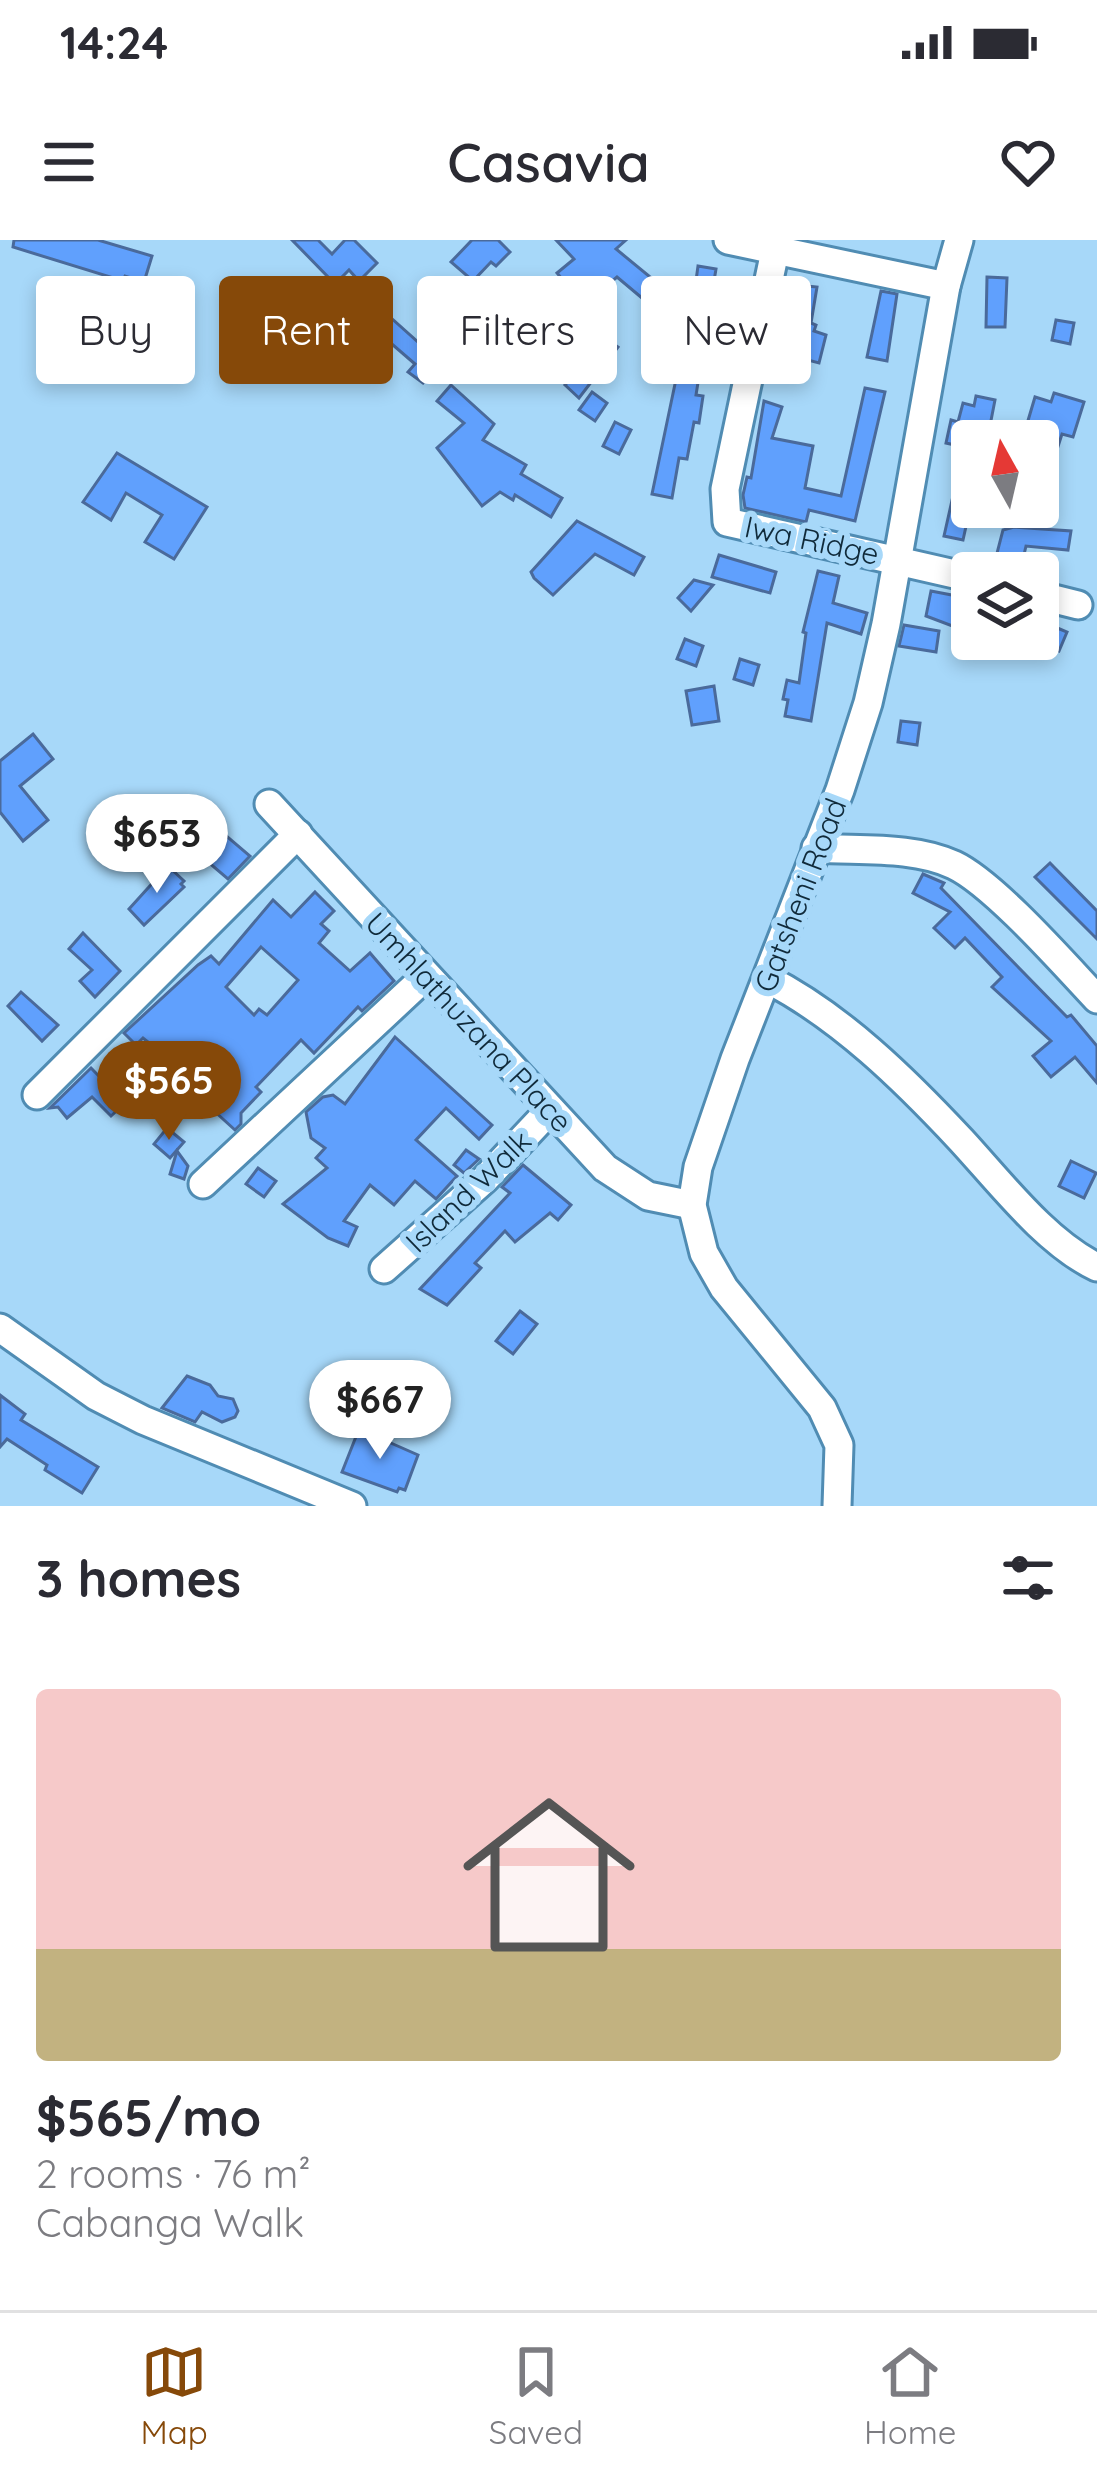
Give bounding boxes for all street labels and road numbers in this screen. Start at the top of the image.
street label: Iwa Ridge [741,507,883,573]
street label: Gatsheni Road [746,793,854,997]
street label: Umhlathuzana Place [357,904,581,1140]
street label: Island Walk [397,1122,539,1260]

